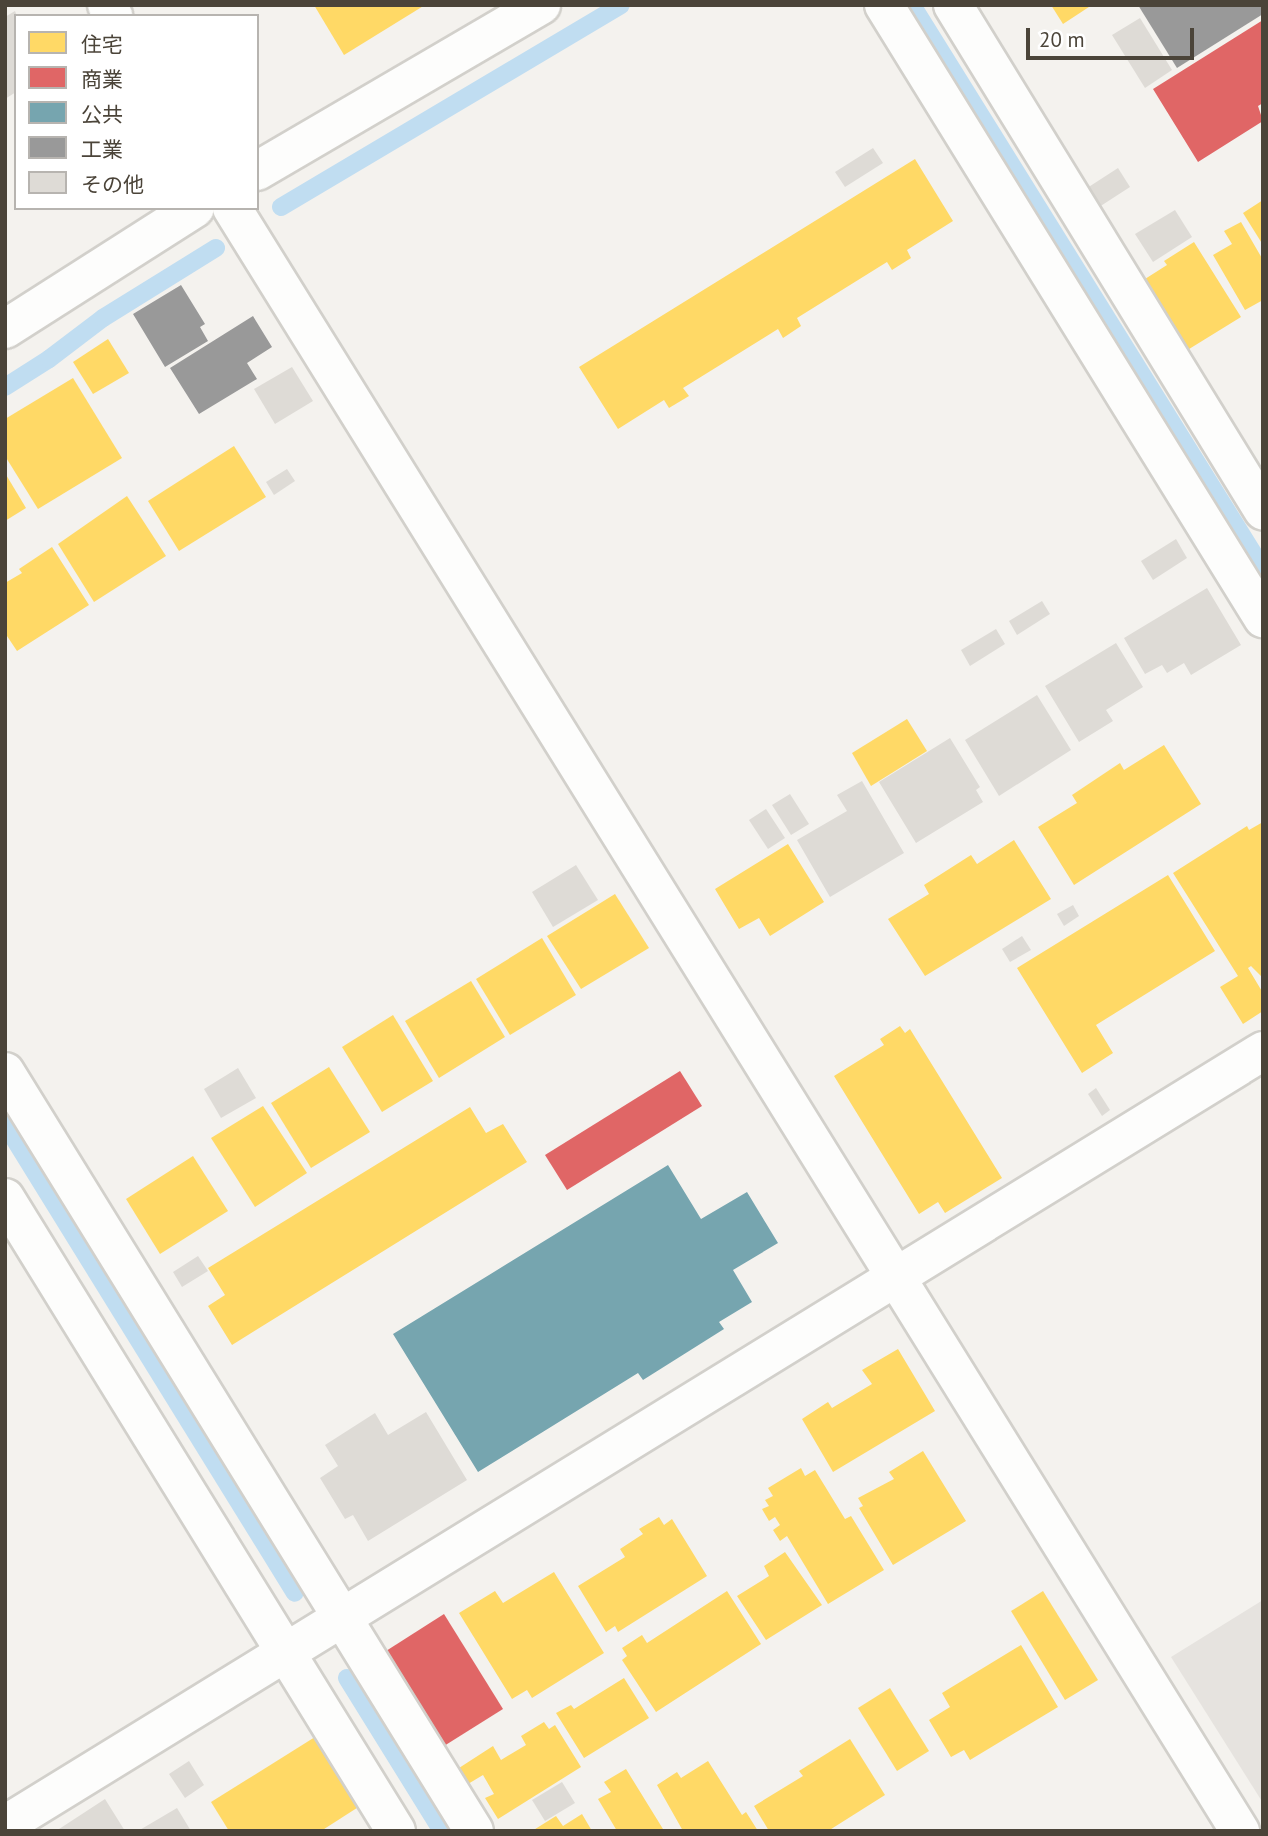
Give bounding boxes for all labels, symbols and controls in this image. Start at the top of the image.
legend [14,14,259,210]
scale bar [1030,14,1198,58]
text: 20 m [1039,26,1085,53]
text: 住宅 [81,31,123,58]
text: 商業 [81,66,123,93]
text: 公共 [81,101,123,128]
text: 工業 [81,136,123,163]
text: その他 [81,171,144,198]

